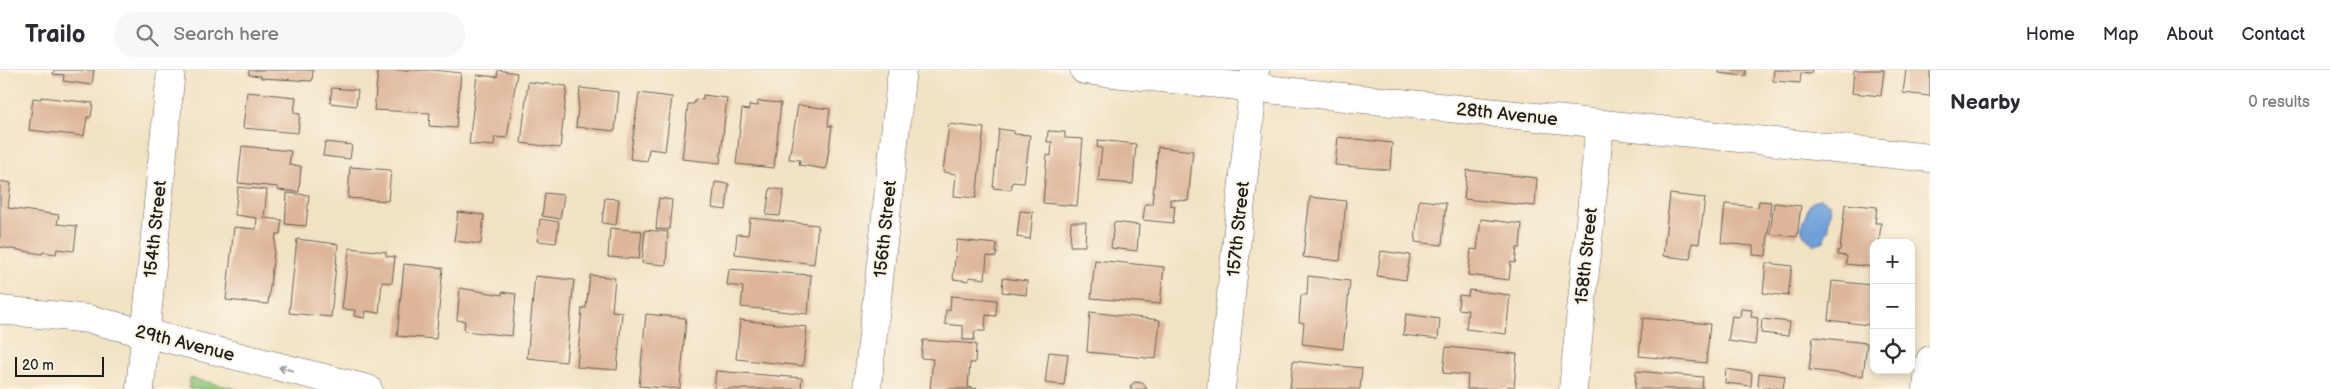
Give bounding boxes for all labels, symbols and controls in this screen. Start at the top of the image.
search box [115,12,465,57]
text: Trailo [25,20,85,49]
icon: search [133,21,161,49]
text: Search here [173,23,279,46]
text: Home [2026,24,2075,45]
text: Map [2103,24,2139,45]
text: About [2167,24,2214,45]
text: Contact [2242,24,2305,45]
text: Nearby [1950,90,2020,115]
text: 0 results [2248,93,2310,112]
street label: 28th Avenue [1455,99,1559,130]
street label: 154th Street [140,179,171,279]
street label: 156th Street [870,179,901,279]
street label: 157th Street [1223,180,1254,278]
street label: 158th Street [1571,206,1602,305]
map controls [1870,239,1915,374]
button: + [1870,239,1915,284]
button: − [1870,284,1915,329]
street label: 29th Avenue [133,321,237,366]
button: locate [1870,329,1915,374]
scale bar [15,354,104,377]
text: 20 m [22,357,54,374]
one-way arrow [279,364,295,373]

